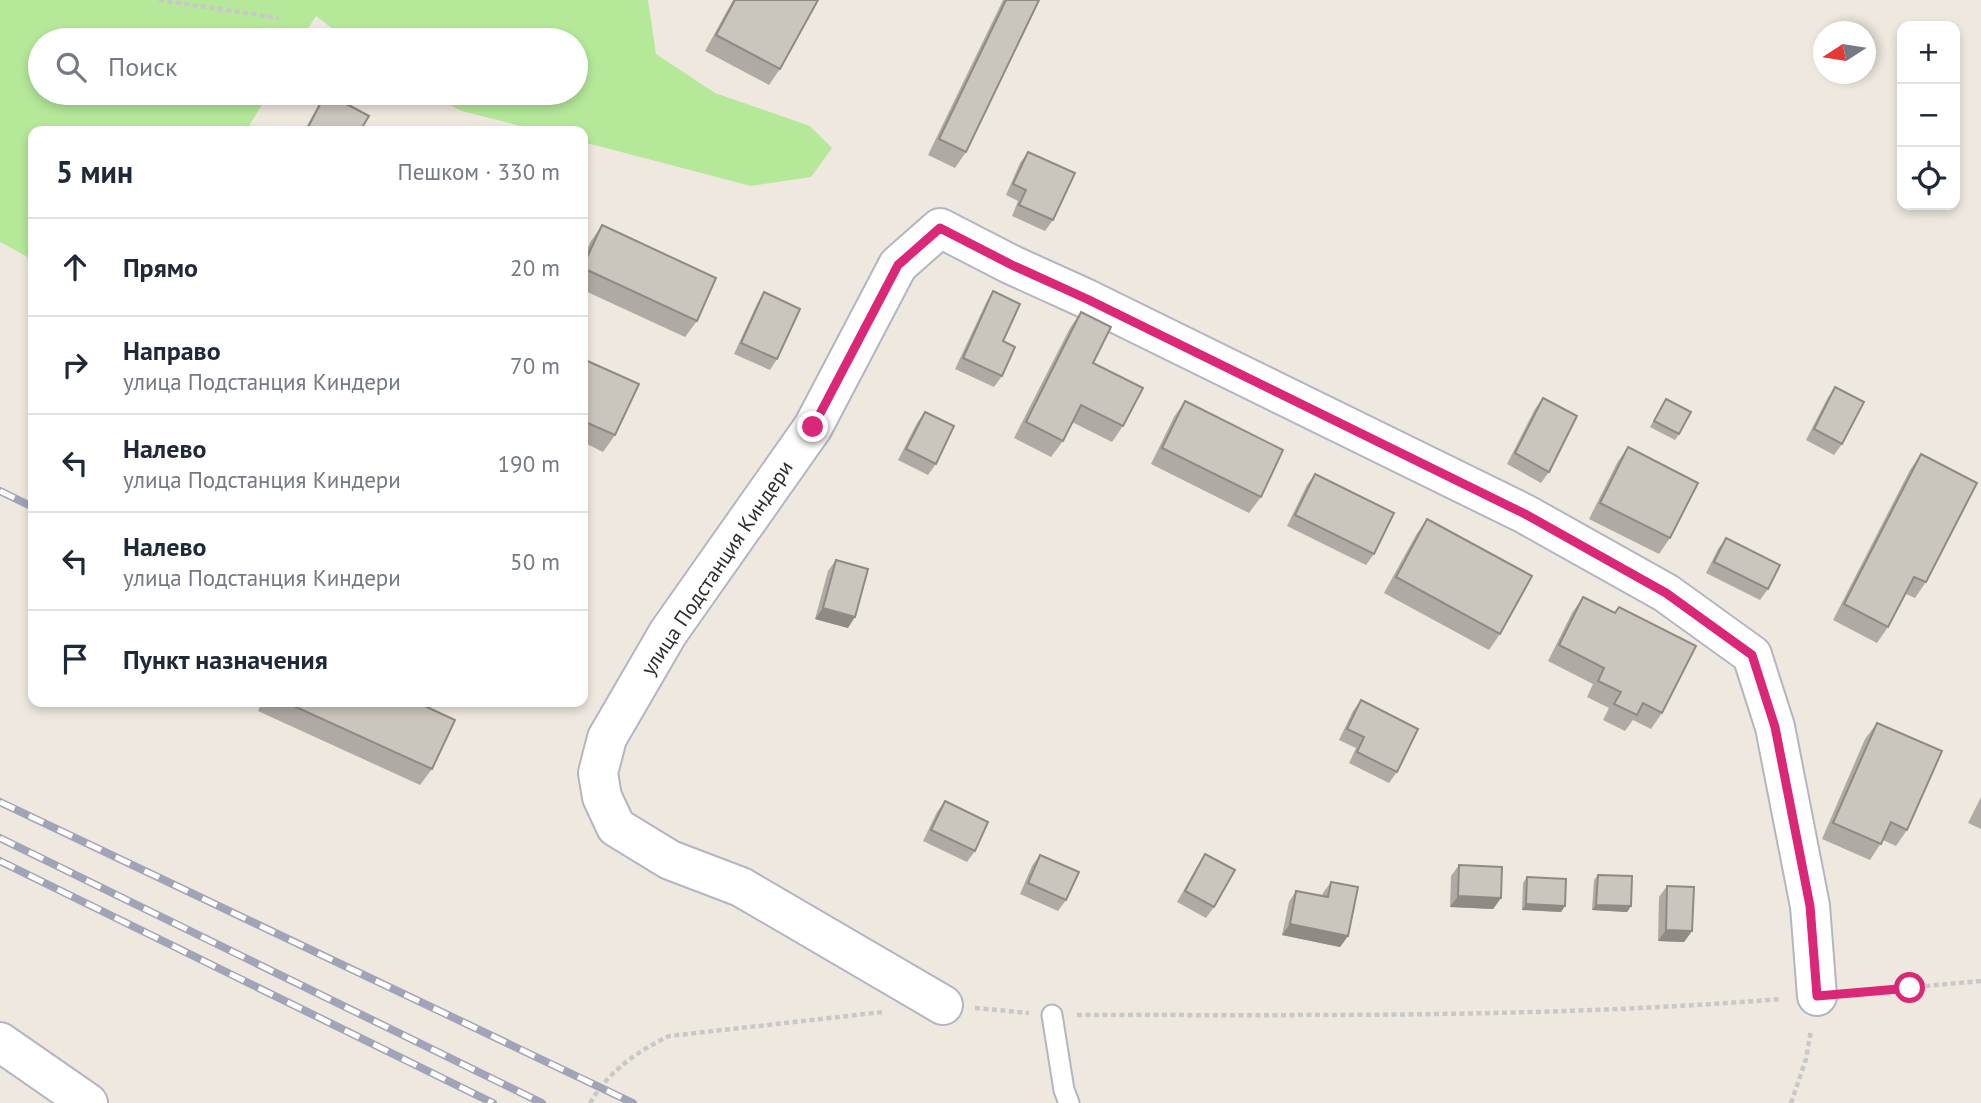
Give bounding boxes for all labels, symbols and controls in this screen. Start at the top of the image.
north arrow [1813,21,1876,84]
map controls [1897,21,1960,210]
button: + [1897,21,1960,84]
search box [28,28,588,105]
icon: search [52,48,90,86]
text: Поиск [108,50,177,83]
button: − [1897,84,1960,147]
button: locate [1897,147,1960,210]
text: 5 мин [56,152,133,191]
text: Пешком · 330 m [397,157,560,186]
icon: ahead [56,248,94,286]
text: Прямо [123,251,198,284]
text: 20 m [510,253,560,282]
text: Направо [123,334,221,367]
icon: right [56,346,94,384]
text: 70 m [510,351,560,380]
text: улица Подстанция Киндери [123,367,401,396]
route end [797,411,828,442]
text: Налево [123,432,207,465]
icon: left [56,444,94,482]
text: 190 m [498,449,560,478]
street label: улица Подстанция Киндери [634,455,799,680]
text: улица Подстанция Киндери [123,465,401,494]
text: Налево [123,530,207,563]
icon: left [56,542,94,580]
text: 50 m [510,547,560,576]
text: улица Подстанция Киндери [123,563,401,592]
icon: arrive [56,640,94,678]
text: Пункт назначения [123,643,328,676]
route start [1894,972,1925,1003]

